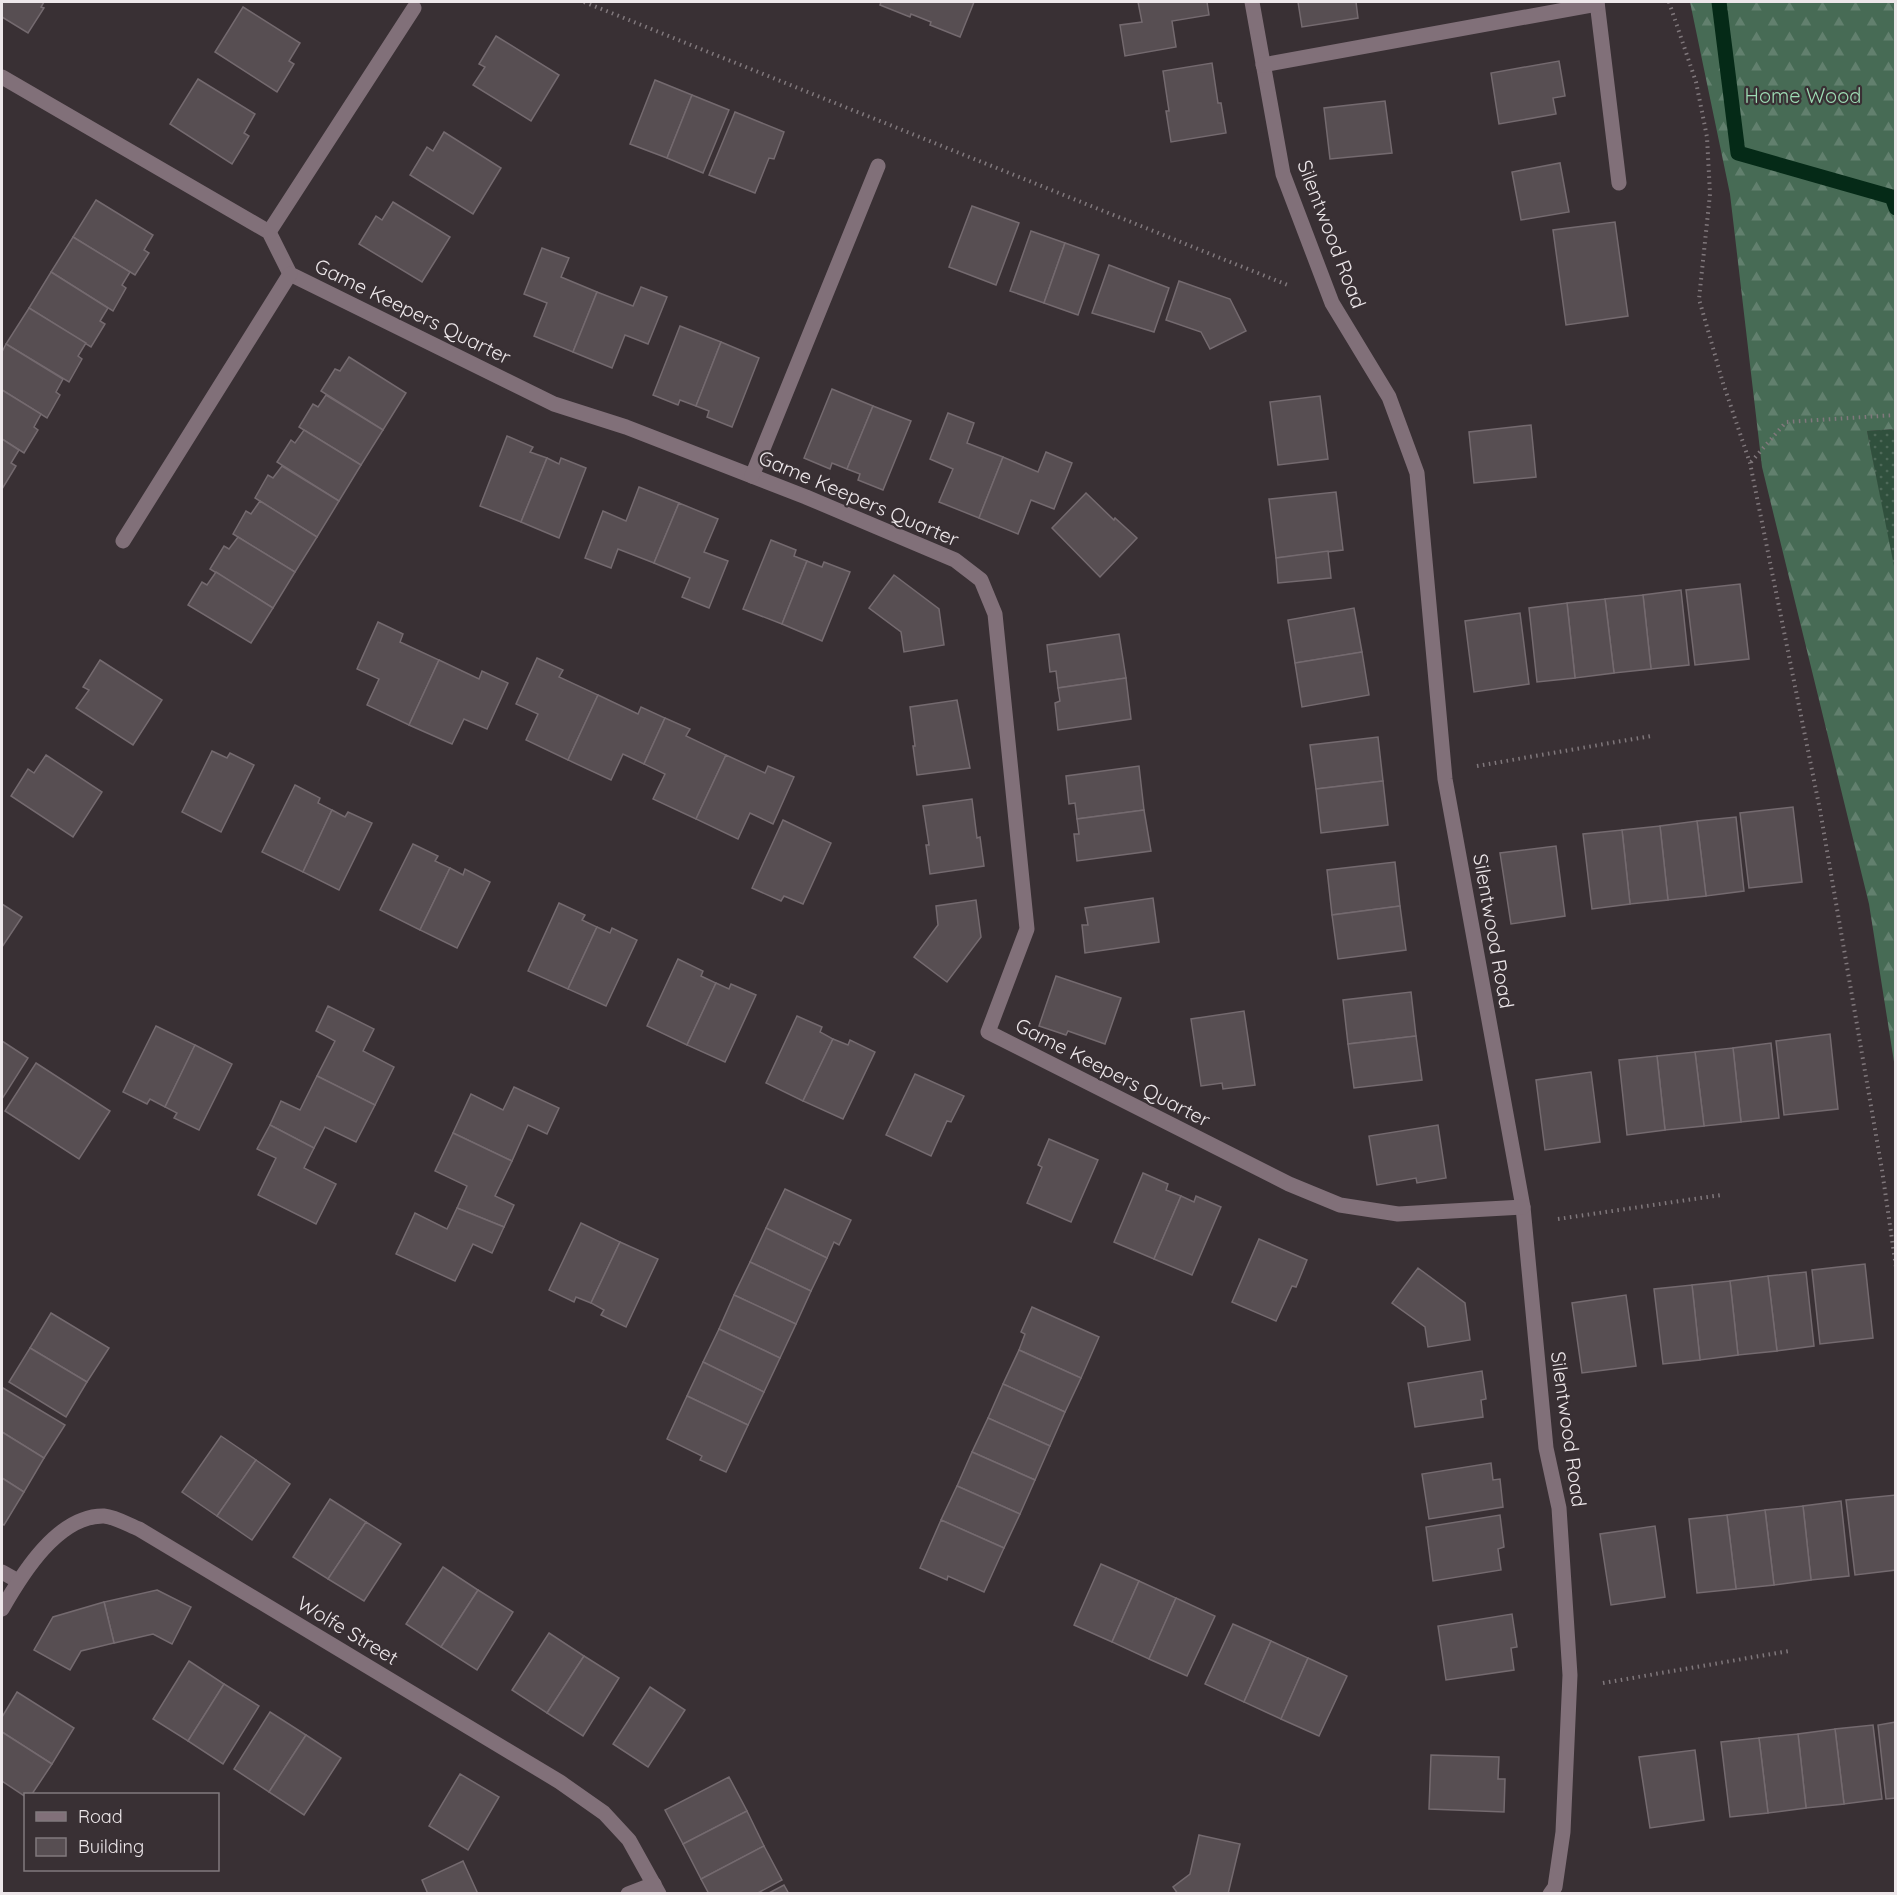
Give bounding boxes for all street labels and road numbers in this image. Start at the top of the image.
street label: Silentwood Road [1292,156,1372,312]
street label: Game Keepers Quarter [311,253,516,370]
street label: Game Keepers Quarter [755,444,963,552]
street label: Silentwood Road [1468,852,1520,1010]
street label: Game Keepers Quarter [1011,1012,1215,1132]
street label: Silentwood Road [1546,1350,1592,1508]
street label: Wolfe Street [293,1590,403,1670]

